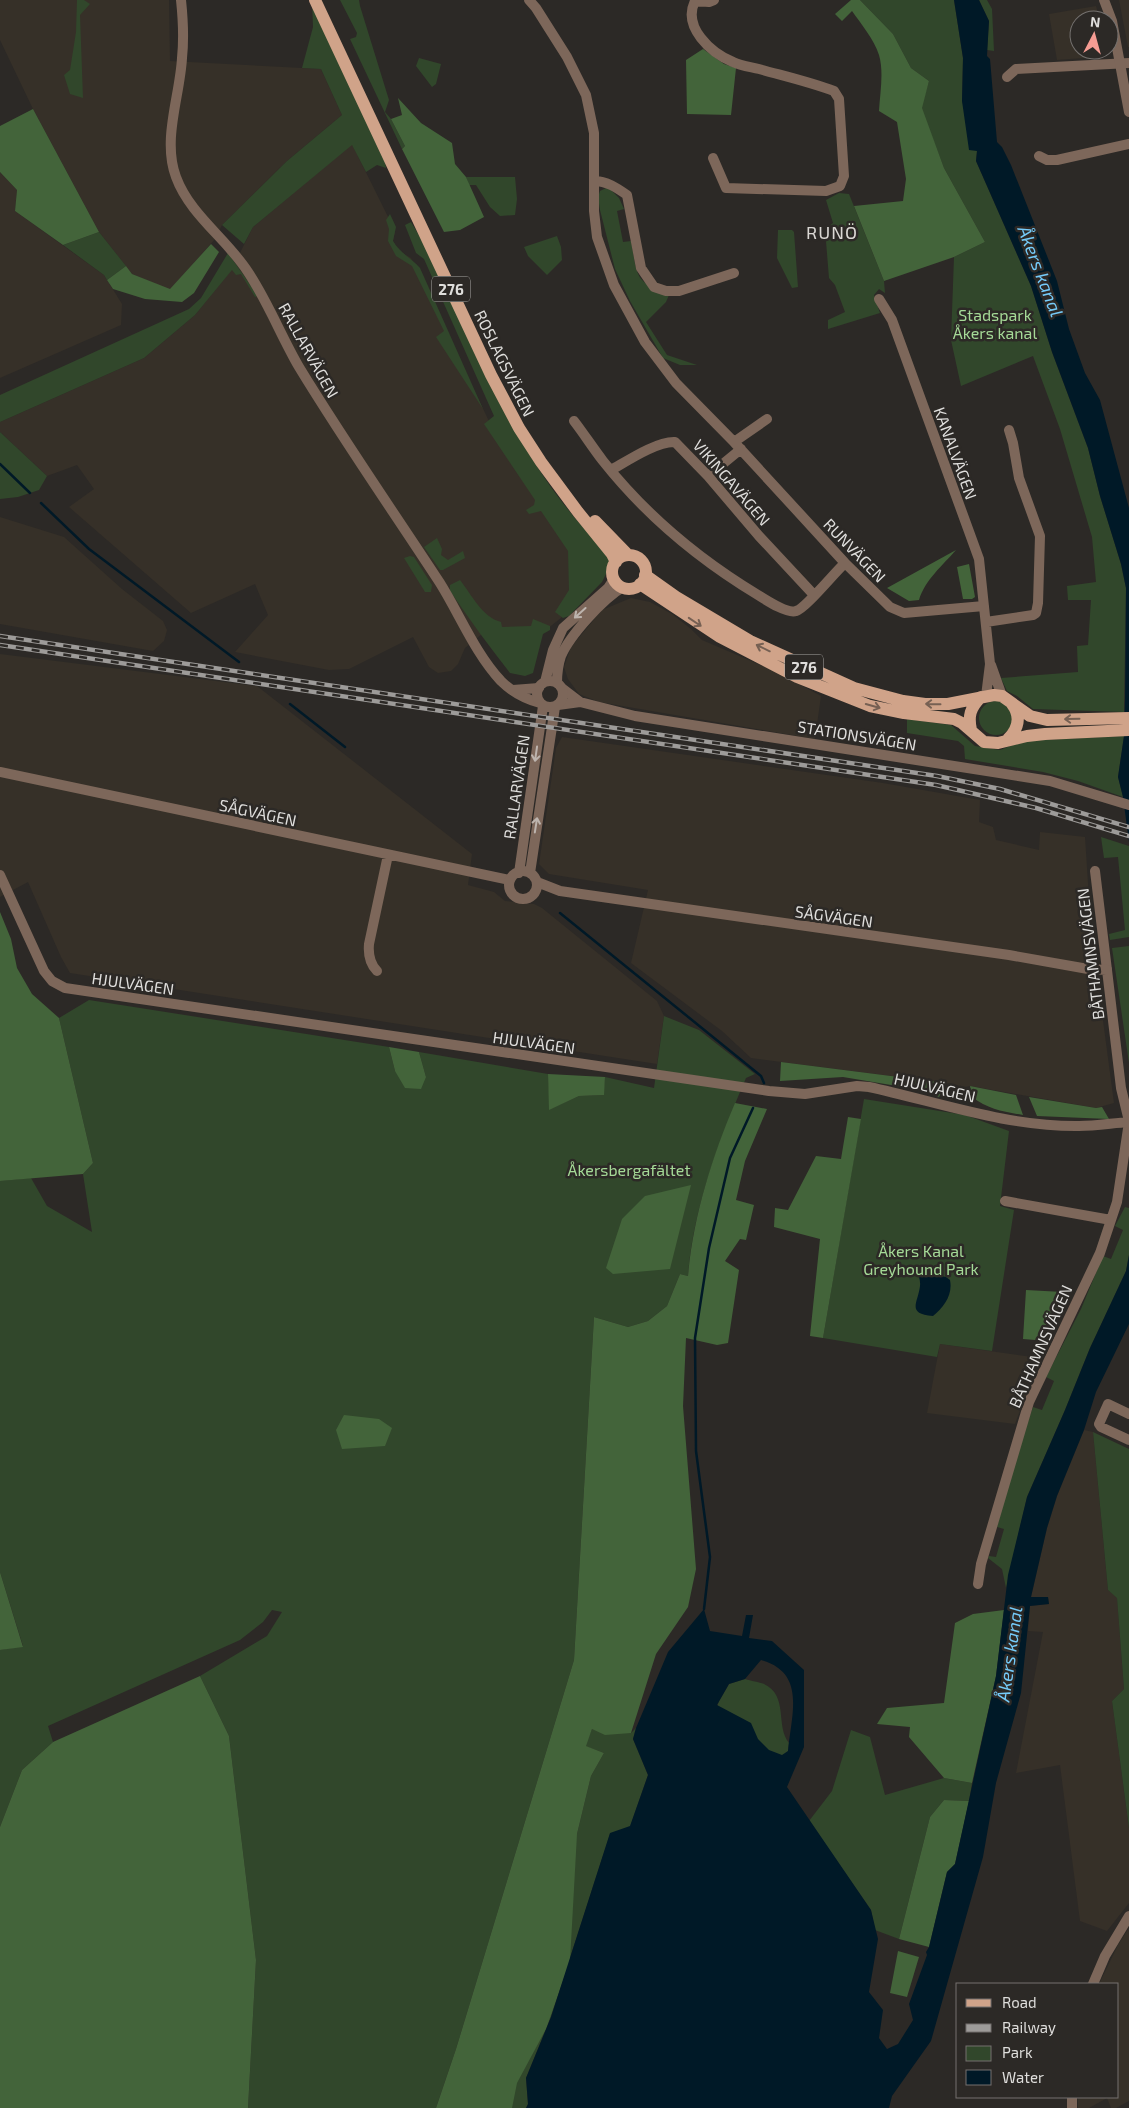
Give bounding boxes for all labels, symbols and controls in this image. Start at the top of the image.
north arrow [1069,10,1119,60]
text: N [1089,13,1101,31]
district label: RUNÖ [806,221,858,243]
water label: Åkers kanal [1013,221,1068,320]
road number: 276 [432,276,470,302]
street label: RALLARVÄGEN [275,299,343,401]
park label: Stadspark Åkers kanal [953,305,1037,342]
street label: ROSLAGSVÄGEN [471,307,539,419]
street label: KANALVÄGEN [930,404,982,502]
street label: VIKINGAVÄGEN [690,435,774,529]
street label: RUNVÄGEN [820,514,890,586]
one-way arrow [573,607,586,619]
one-way arrow [688,617,702,627]
one-way arrow [756,642,771,652]
road number: 276 [785,654,823,680]
one-way arrow [925,699,942,709]
one-way arrow [865,701,881,711]
one-way arrow [1064,715,1080,724]
street label: STATIONSVÄGEN [796,716,918,754]
street label: RALLARVÄGEN [499,733,533,841]
one-way arrow [531,745,541,761]
street label: SÅGVÄGEN [218,795,298,829]
one-way arrow [532,818,542,834]
street label: BÅTHAMNSVÄGEN [1072,887,1108,1021]
street label: SÅGVÄGEN [794,901,874,931]
street label: HJULVÄGEN [91,968,175,998]
street label: HJULVÄGEN [492,1027,576,1057]
street label: HJULVÄGEN [892,1068,978,1106]
park label: Åkersbergafältet [568,1160,690,1179]
park label: Åkers Kanal Greyhound Park [863,1241,979,1278]
street label: BÅTHAMNSVÄGEN [1004,1282,1076,1410]
water label: Åkers kanal [991,1605,1027,1704]
legend [956,1983,1119,2098]
text: Road [1002,1993,1037,2011]
text: Railway [1002,2018,1056,2036]
text: Park [1002,2043,1033,2061]
text: Water [1002,2068,1044,2086]

